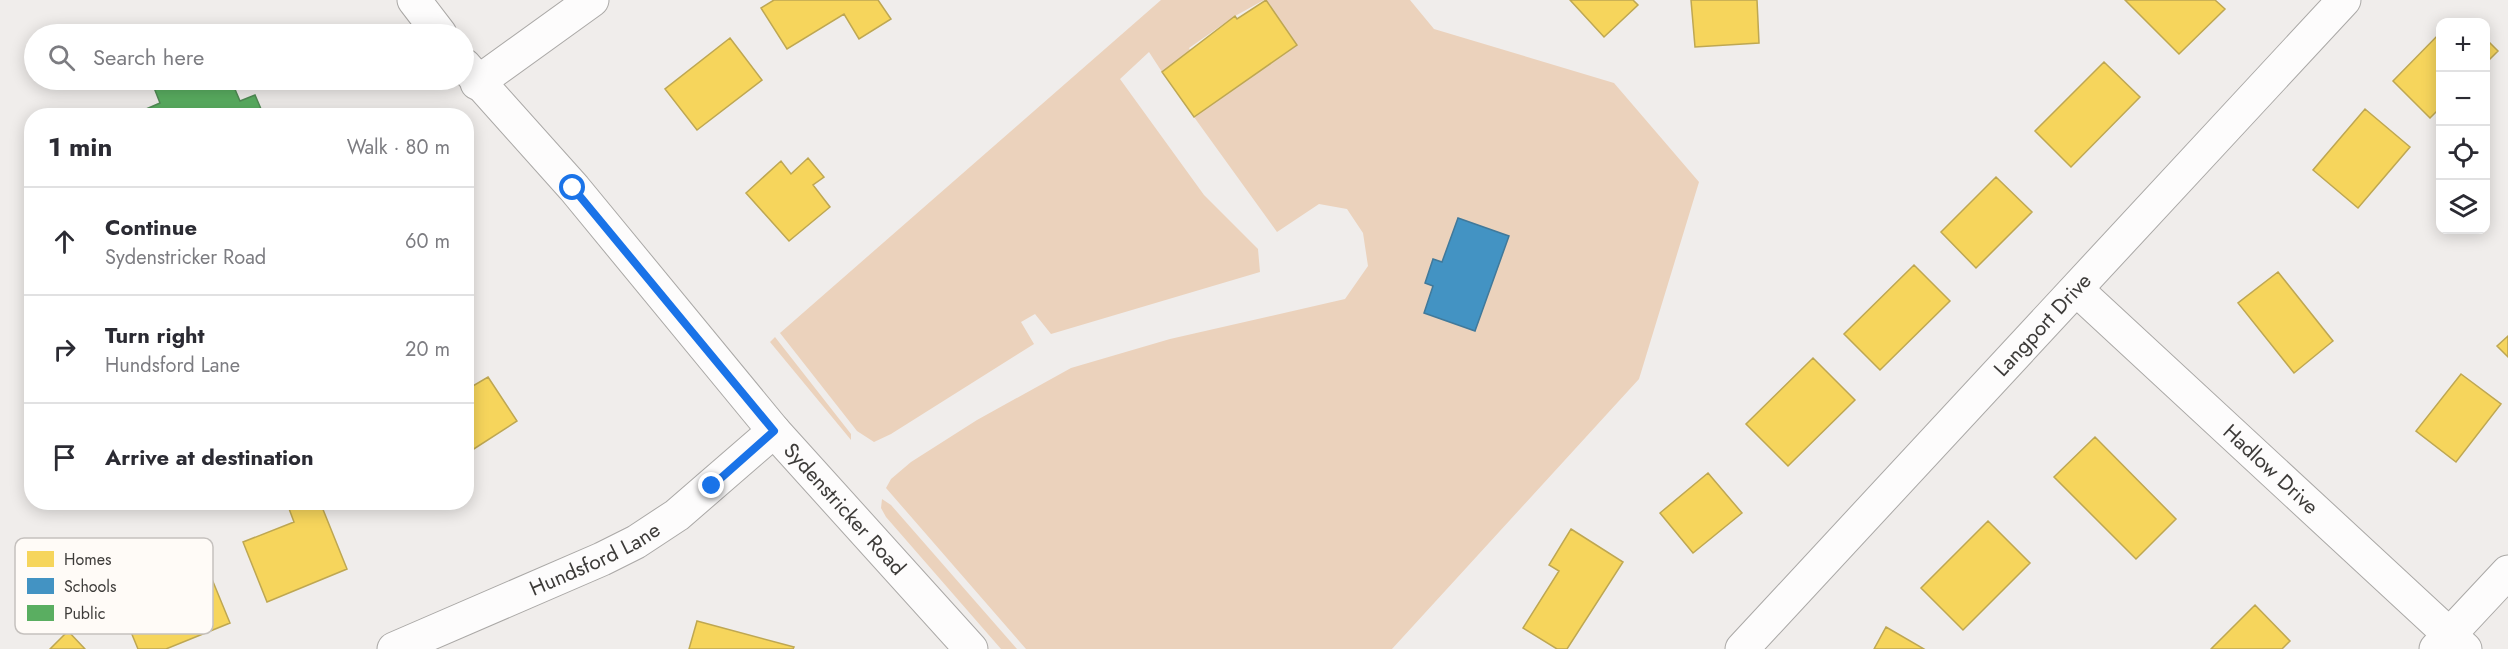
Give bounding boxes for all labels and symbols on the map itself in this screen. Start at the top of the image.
route start [559,174,585,200]
street label: Langport Drive [1987,266,2098,383]
street label: Hadlow Drive [2216,417,2325,521]
street label: Sydenstricker Road [777,436,913,582]
route end [698,472,724,498]
street label: Hundsford Lane [525,515,666,604]
legend [15,538,213,634]
text: Homes [64,548,111,571]
text: Schools [64,575,116,598]
text: Public [64,602,105,625]

